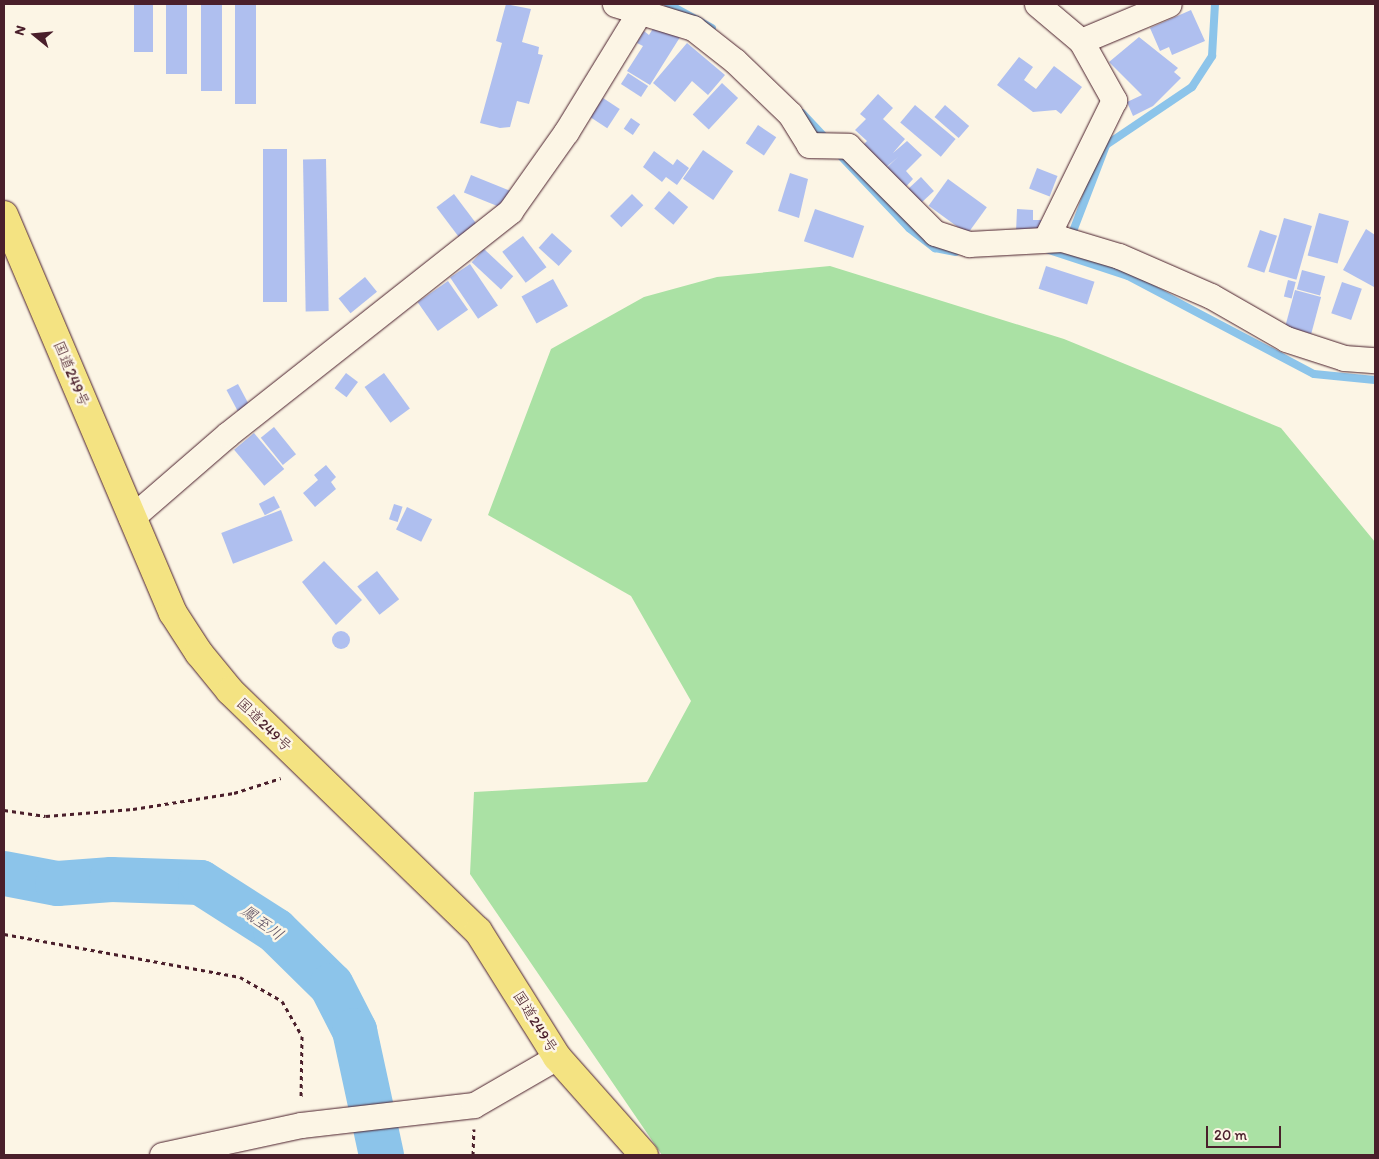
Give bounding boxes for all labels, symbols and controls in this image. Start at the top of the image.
north arrow [10,10,60,60]
text: N [11,23,30,37]
street label: 国道249号 [49,338,93,410]
street label: 国道249号 [233,694,295,756]
water label: 鳳至川 [237,901,287,945]
street label: 国道249号 [509,988,561,1056]
scale bar [1209,1116,1284,1148]
text: 20 m [1214,1126,1247,1144]

